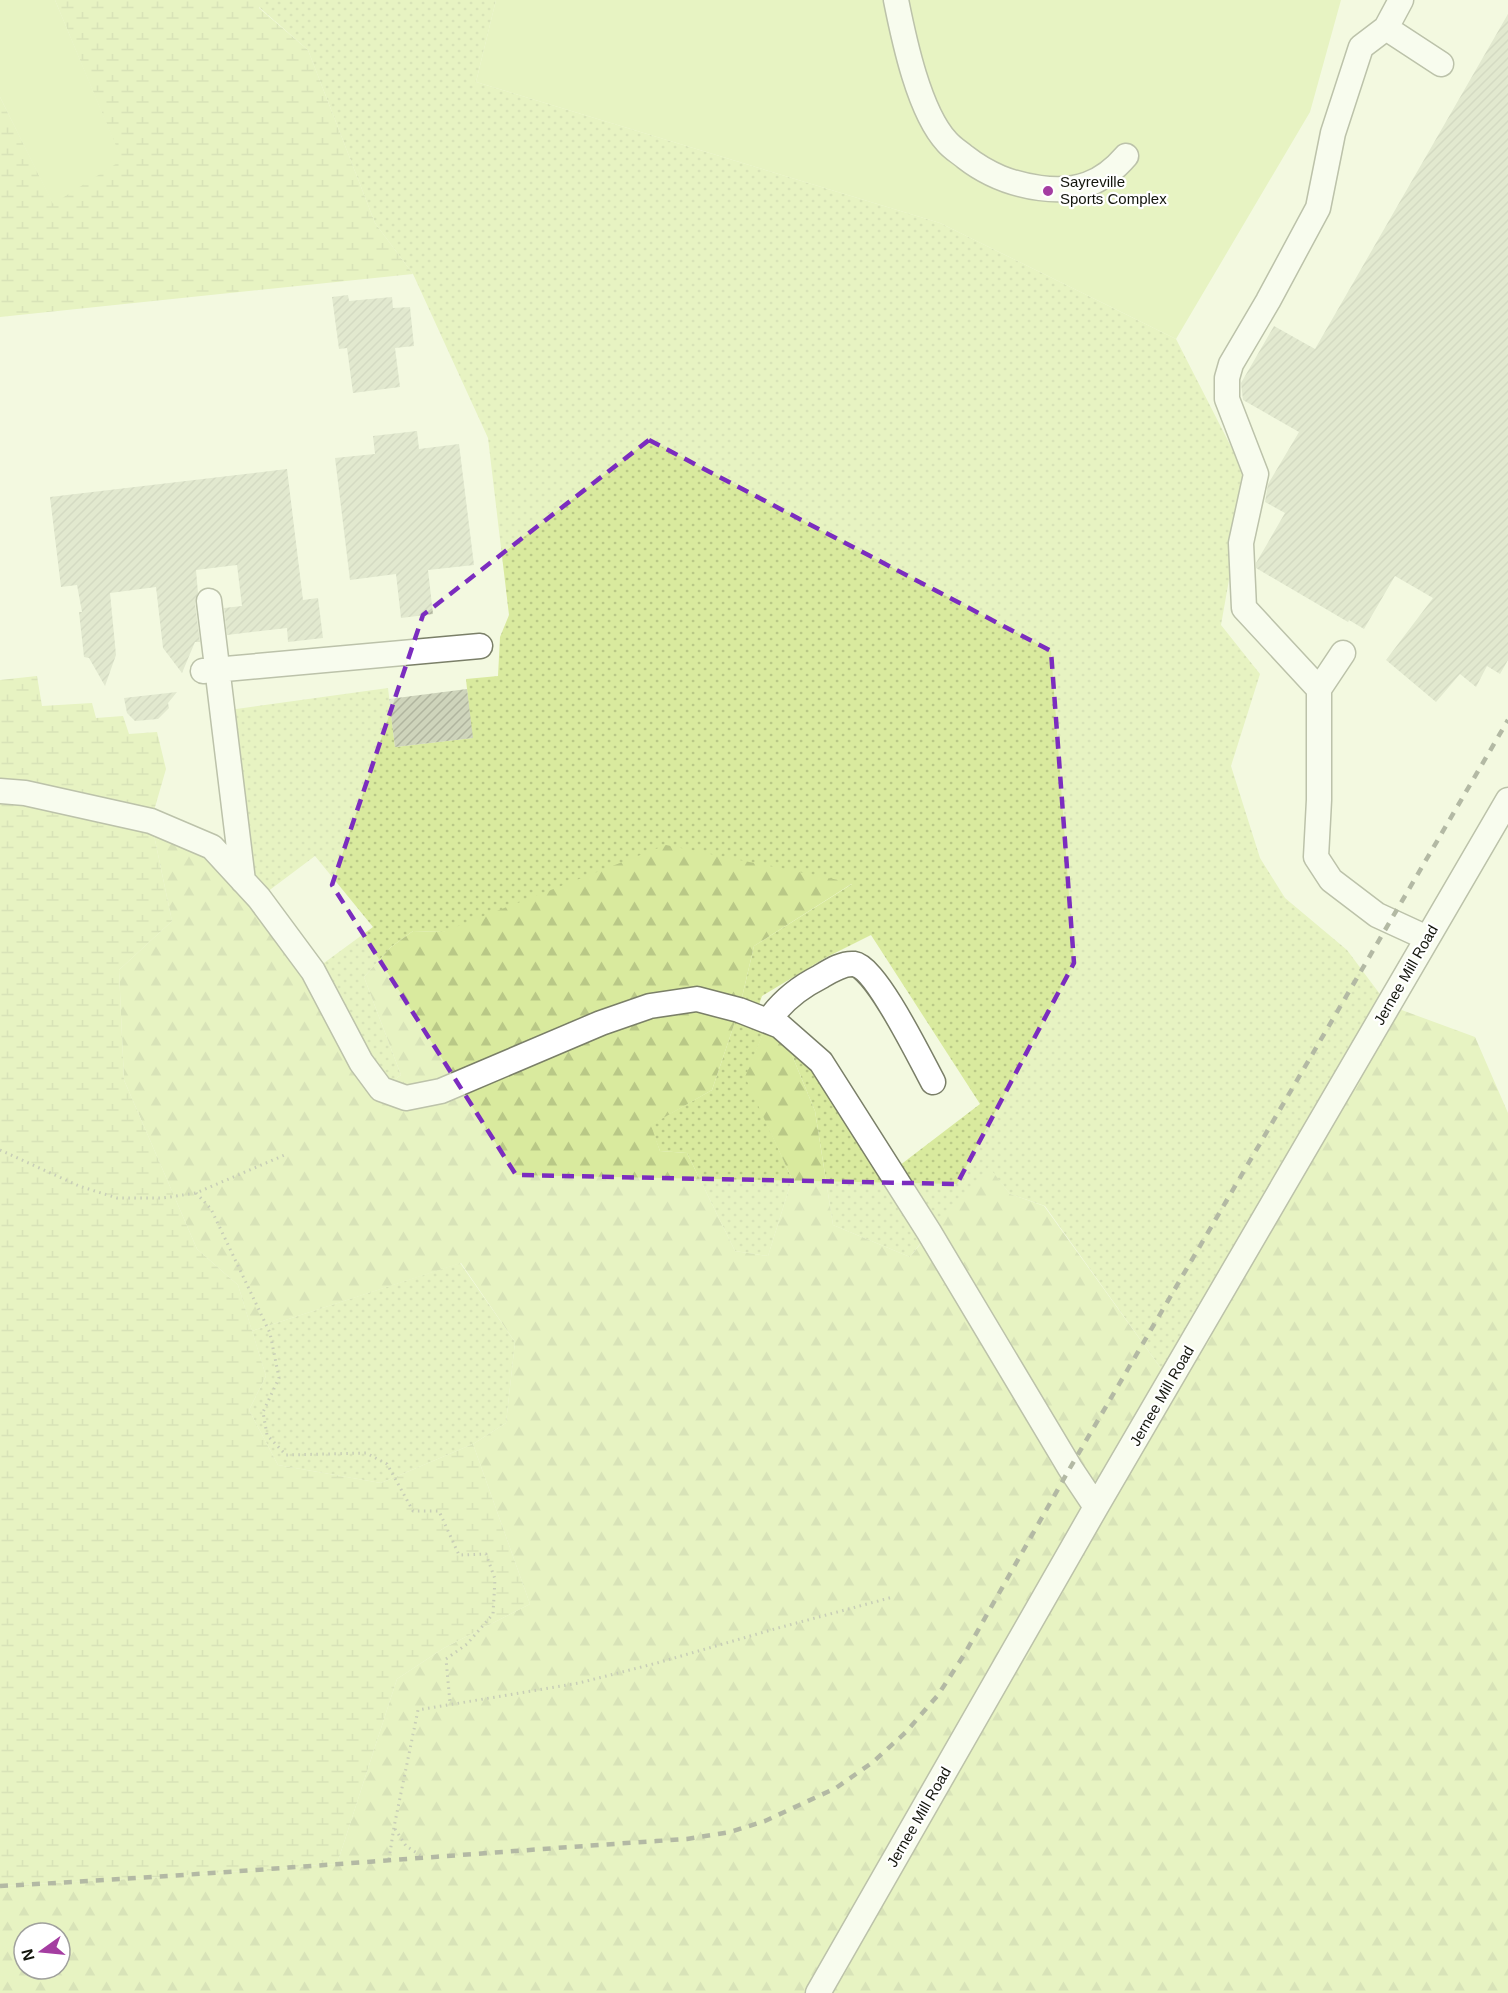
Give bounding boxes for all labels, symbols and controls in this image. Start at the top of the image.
place label: Sayreville Sports Complex [1060,173,1167,207]
marker: Sayreville Sports Complex [1041,184,1055,198]
street label: Jernee Mill Road [1370,922,1441,1028]
street label: Jernee Mill Road [1126,1343,1197,1449]
street label: Jernee Mill Road [883,1764,954,1870]
north arrow [12,1921,72,1981]
text: N [18,1947,38,1963]

